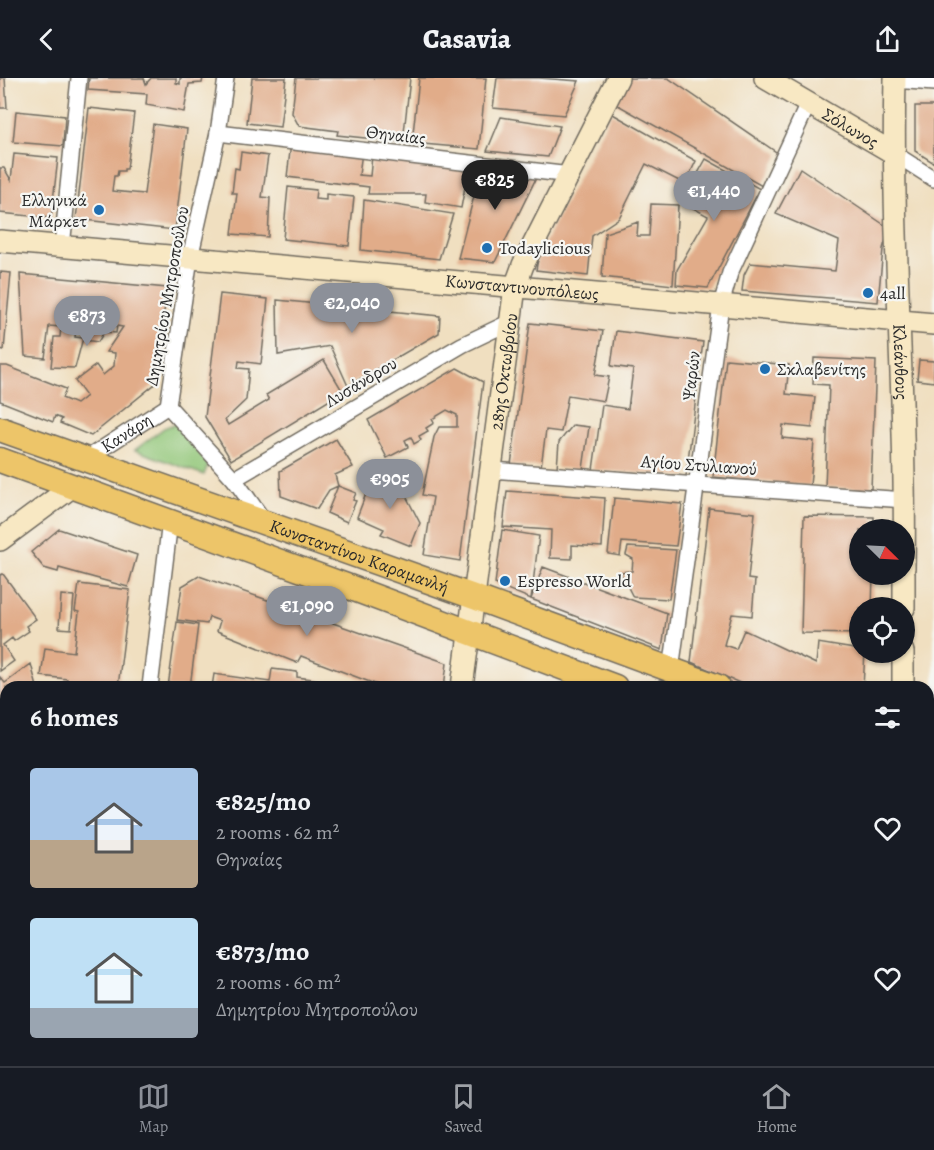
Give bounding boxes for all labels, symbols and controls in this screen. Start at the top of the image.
text: Casavia [423,21,511,57]
icon: back [30,23,63,56]
icon: share [871,23,904,56]
street label: Σόλωνος [818,102,883,154]
street label: Θηναίας [365,119,427,151]
pin: €825 [459,160,531,211]
text: €825 [475,166,515,193]
pin: €1,440 [665,171,763,222]
text: €1,440 [688,177,740,204]
place label: Ελληνικά Μάρκετ [21,188,87,233]
marker: Ελληνικά Μάρκετ [92,203,106,217]
street label: Δημητρίου Μητροπούλου [139,204,195,388]
place label: Todaylicious [499,236,591,260]
marker: Todaylicious [480,241,494,255]
street label: Κωνσταντινουπόλεως [444,269,600,306]
place label: 4all [880,281,906,305]
pin: €2,040 [303,283,401,334]
marker: 4all [861,286,875,300]
text: €2,040 [324,289,380,316]
pin: €873 [51,296,123,347]
text: €873 [68,302,106,329]
street label: 28ης Οκτωβρίου [484,312,523,432]
street label: Κλεάνθους [887,323,914,400]
street label: Ψαρών [676,350,706,402]
street label: Λυσάνδρου [320,351,401,413]
place label: Σκλαβενίτης [777,357,866,381]
marker: Σκλαβενίτης [758,362,772,376]
street label: Κανάρη [96,408,157,458]
street label: Αγίου Στυλιανού [639,449,758,481]
pin: €905 [354,459,426,510]
text: €905 [370,465,410,492]
street label: Κωνσταντίνου Καραμανλή [266,513,452,599]
north arrow [849,519,915,585]
map controls [849,519,915,663]
place label: Espresso World [517,569,632,593]
marker: Espresso World [498,574,512,588]
pin: €1,090 [258,586,356,637]
text: €1,090 [280,592,334,619]
button: locate [849,597,915,663]
text: 6 homes [30,700,119,735]
icon: filters [871,701,904,734]
text: €825/mo [216,784,311,819]
icon: home [78,792,150,864]
icon: heart [871,812,904,845]
text: 2 rooms · 62 m² [216,819,339,846]
text: Θηναίας [216,846,283,873]
text: €873/mo [216,934,309,969]
icon: home [78,942,150,1014]
icon: heart [871,962,904,995]
text: 2 rooms · 60 m² [216,969,340,996]
text: Δημητρίου Μητροπούλου [216,996,418,1023]
tab: Map [137,1080,170,1138]
tab: Saved [444,1080,482,1138]
tab: Home [757,1080,797,1138]

